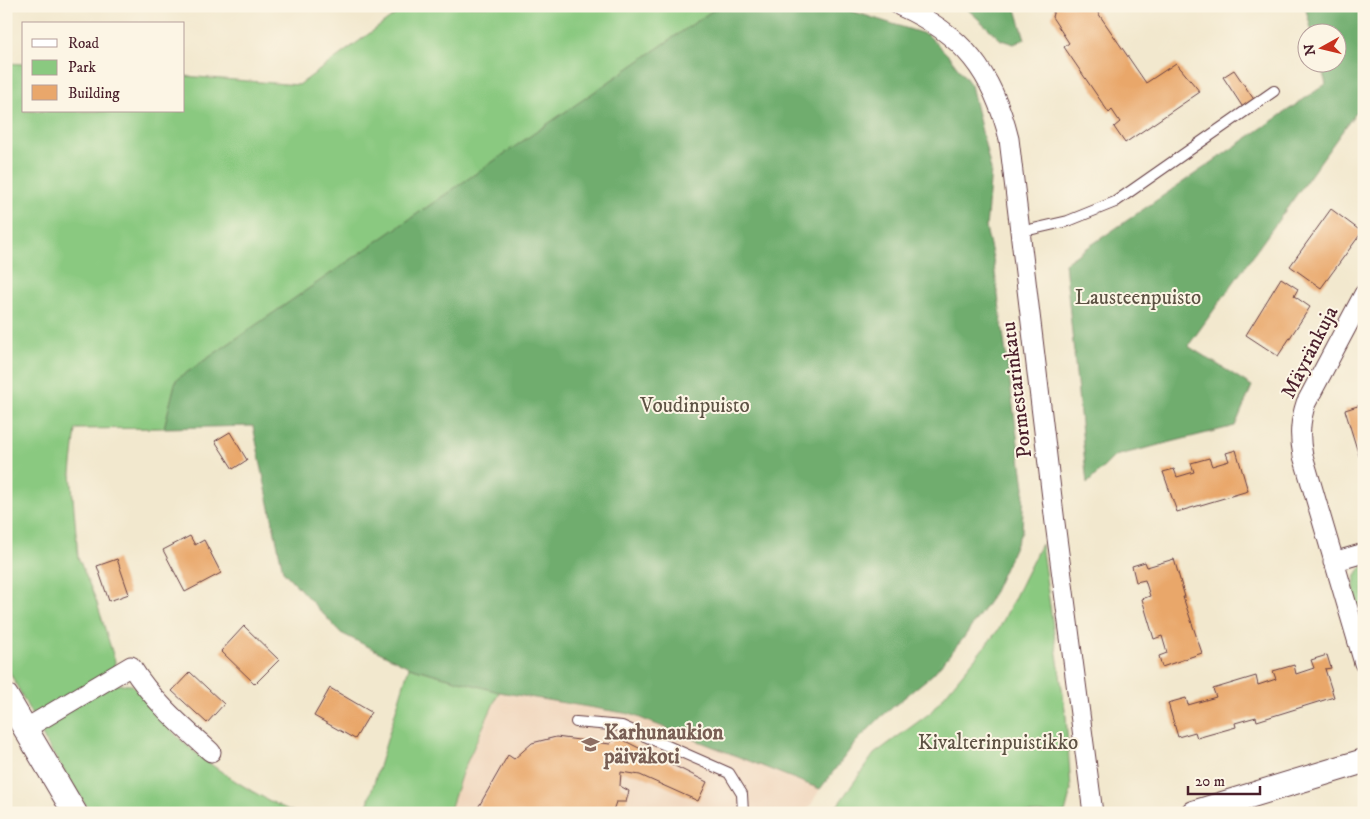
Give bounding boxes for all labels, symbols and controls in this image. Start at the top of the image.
legend [22,22,185,112]
north arrow [1298,22,1348,72]
text: Road [68,34,100,53]
text: N [1300,42,1320,57]
text: Park [68,58,97,77]
text: Building [68,84,120,103]
park label: Lausteenpuisto [1075,285,1201,311]
street label: Mäyränkuja [1276,302,1344,403]
street label: Pormestarinkatu [996,320,1038,460]
park label: Voudinpuisto [639,393,750,419]
place label: Karhunaukion päiväkoti [603,720,724,770]
park label: Kivalterinpuistikko [918,730,1078,756]
school or university icon: Karhunaukion päiväkoti [580,734,600,754]
scale bar [1188,764,1260,796]
text: 20 m [1195,772,1225,791]

